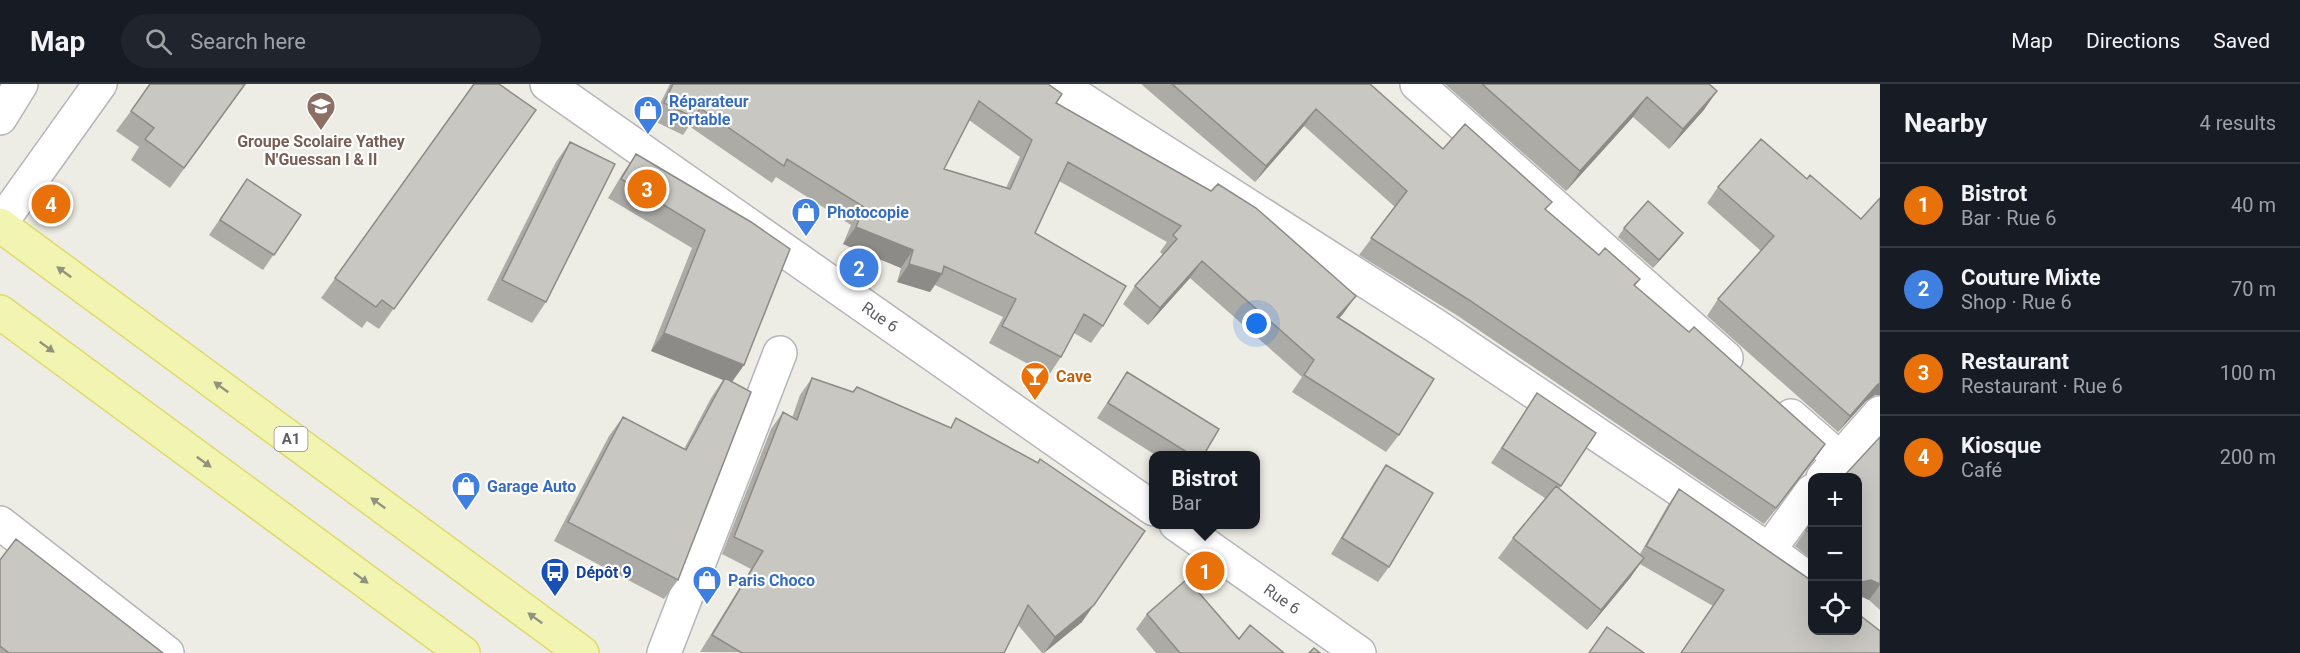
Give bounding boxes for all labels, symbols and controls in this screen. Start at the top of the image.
search box [121,14,541,68]
text: Map [30,25,85,58]
icon: search [142,25,175,58]
text: Search here [190,29,306,54]
text: Map [2011,29,2053,53]
text: Directions [2086,29,2180,53]
text: Saved [2213,29,2270,53]
school or university icon: Groupe Scolaire Yathey N'Guessan I & II [305,90,337,132]
place label: Réparateur Portable [669,92,749,129]
shop icon: Réparateur Portable [632,94,664,136]
text: Nearby [1904,108,1987,138]
text: 4 results [2200,111,2276,135]
place label: Groupe Scolaire Yathey N'Guessan I & II [237,132,406,169]
pin: 3 [628,166,666,212]
text: Bistrot [1961,181,2027,206]
pin: 4 [32,182,70,226]
text: 1 [1918,193,1929,217]
text: 40 m [2231,193,2276,217]
shop icon: Photocopie [790,196,822,238]
place label: Photocopie [827,203,909,222]
text: Bar · Rue 6 [1961,206,2056,230]
pin: 2 [840,246,878,291]
text: Couture Mixte [1961,265,2101,290]
one-way arrow [56,266,71,278]
text: 2 [1918,277,1929,301]
text: 70 m [2231,277,2276,301]
text: Shop · Rue 6 [1961,290,2072,314]
street label: Rue 6 [858,298,902,336]
your location [1242,309,1271,338]
one-way arrow [39,341,55,353]
text: Restaurant [1961,349,2069,374]
bar icon: Cave [1019,360,1051,402]
text: 3 [1918,361,1929,385]
text: 100 m [2220,361,2276,385]
place label: Cave [1056,367,1092,386]
text: Restaurant · Rue 6 [1961,374,2123,398]
one-way arrow [213,381,229,393]
road number: A1 [274,427,308,451]
text: Kiosque [1961,433,2041,458]
text: 4 [1918,445,1929,469]
text: 200 m [2220,445,2276,469]
popup [1149,451,1260,529]
one-way arrow [197,456,212,468]
text: Café [1961,458,2002,482]
text: Bistrot [1171,466,1238,491]
shop icon: Garage Auto [450,470,482,512]
map controls [1808,473,1862,635]
button: + [1808,473,1862,527]
place label: Garage Auto [487,477,576,496]
text: Bar [1171,491,1202,515]
one-way arrow [370,497,386,509]
button: − [1808,527,1862,581]
pin: 1 [1186,548,1224,594]
bus stop icon: Dépôt 9 [539,556,571,598]
place label: Dépôt 9 [576,563,632,582]
shop icon: Paris Choco [691,564,723,606]
place label: Paris Choco [728,571,815,590]
one-way arrow [353,572,369,584]
street label: Rue 6 [1260,580,1304,618]
button: locate [1808,581,1862,635]
one-way arrow [527,612,543,625]

